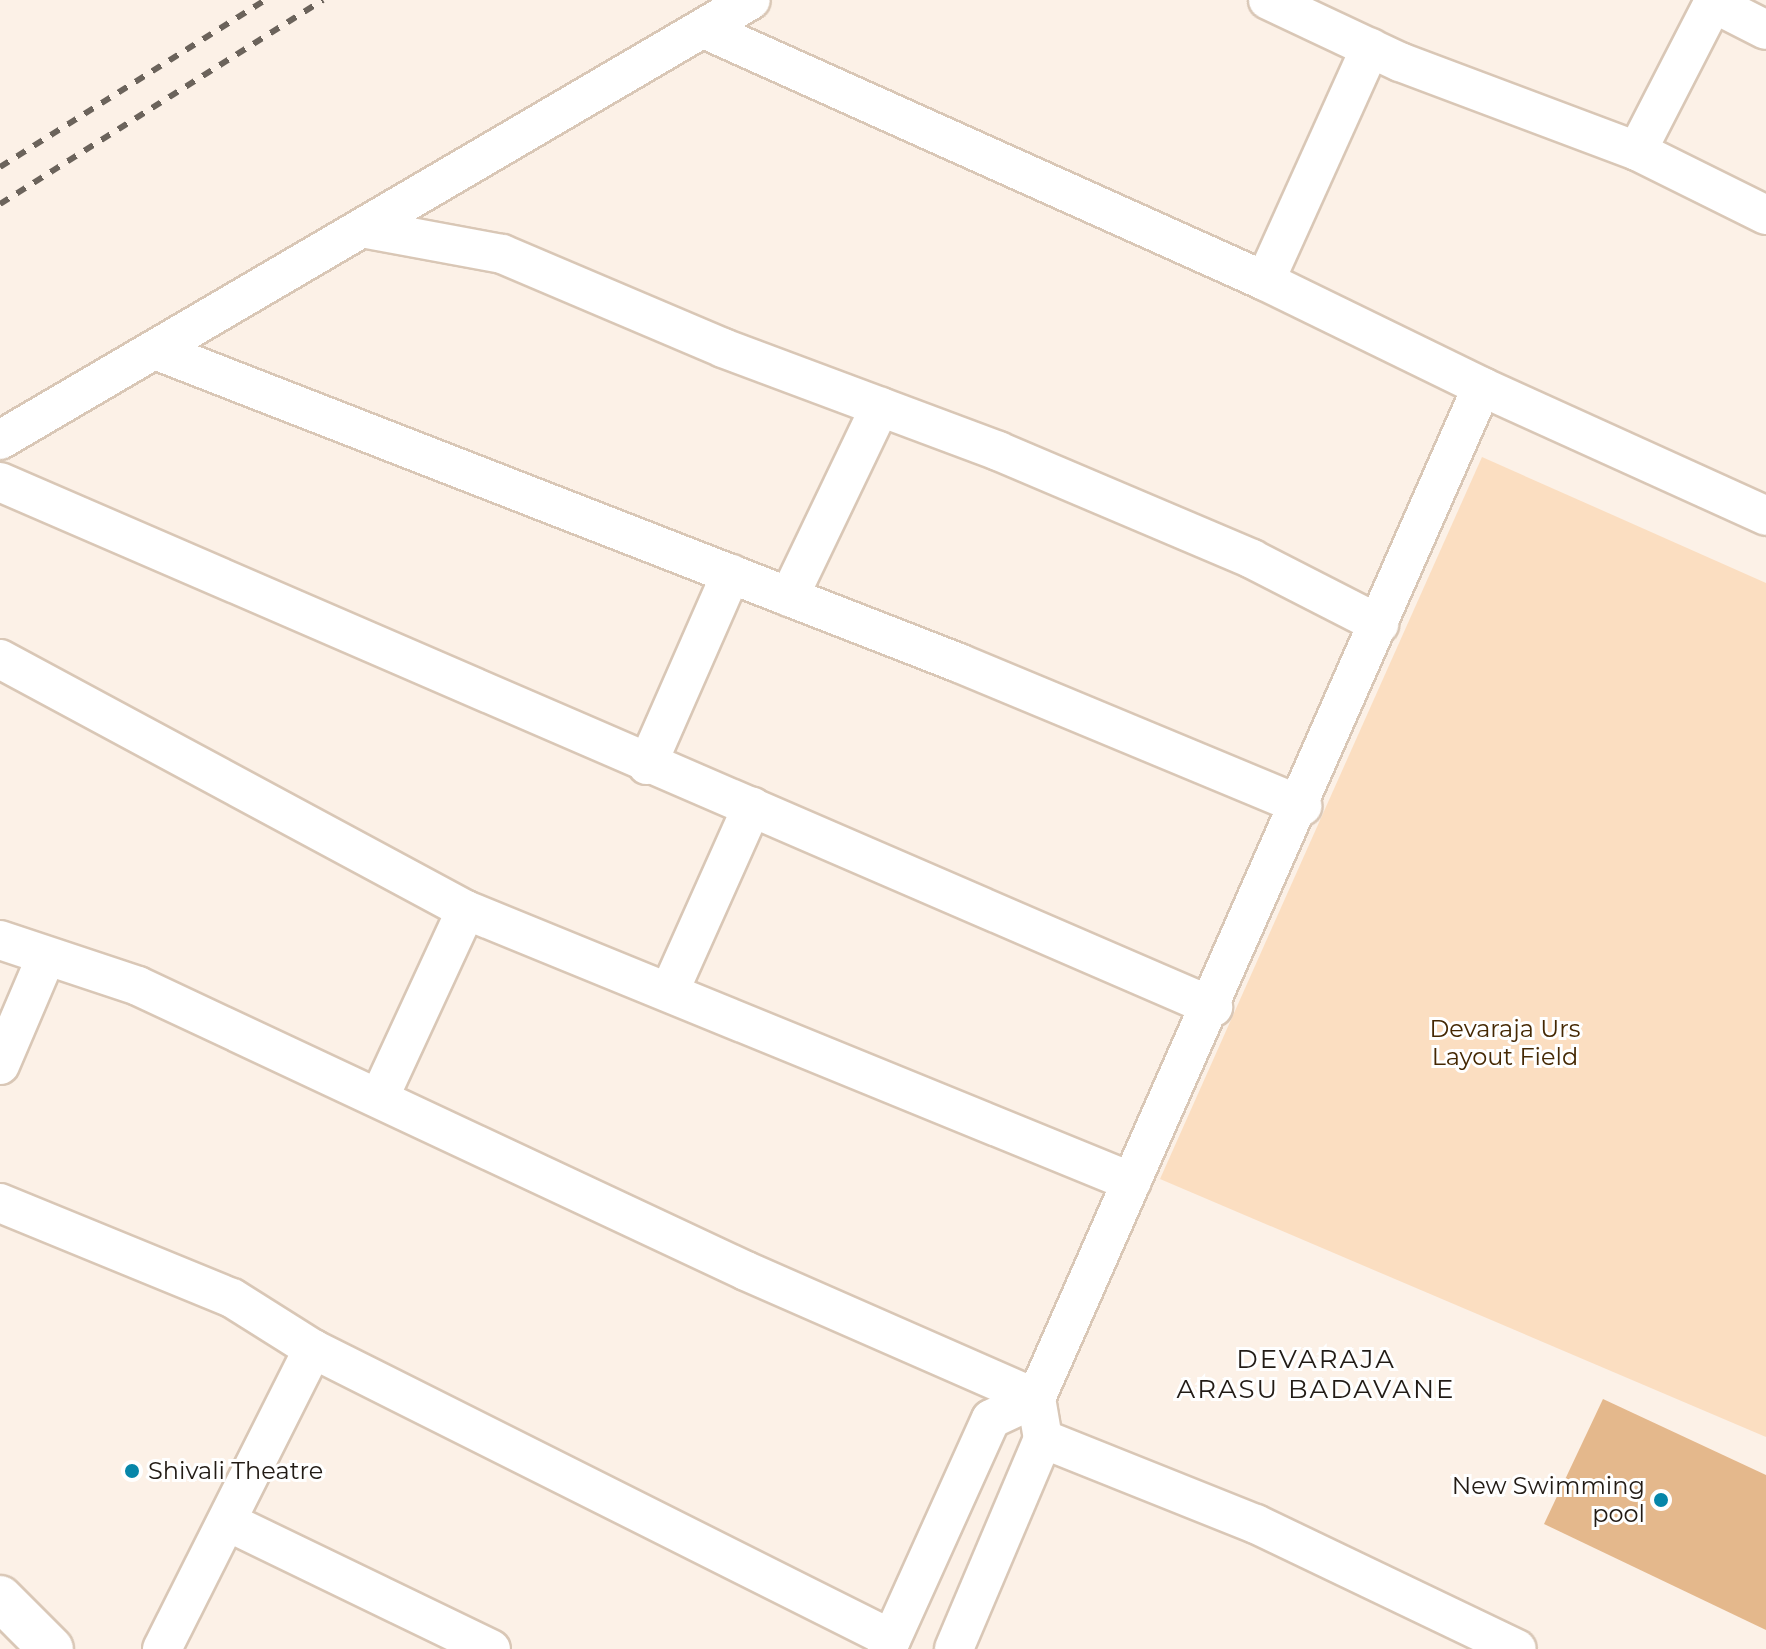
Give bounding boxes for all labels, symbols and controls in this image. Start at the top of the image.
park label: Devaraja Urs Layout Field [1430,1015,1580,1071]
district label: DEVARAJA ARASU BADAVANE [1177,1344,1455,1406]
place label: Shivali Theatre [148,1457,323,1485]
marker: Shivali Theatre [123,1462,141,1480]
place label: New Swimming pool [1452,1472,1645,1528]
marker: New Swimming pool [1652,1491,1670,1509]

